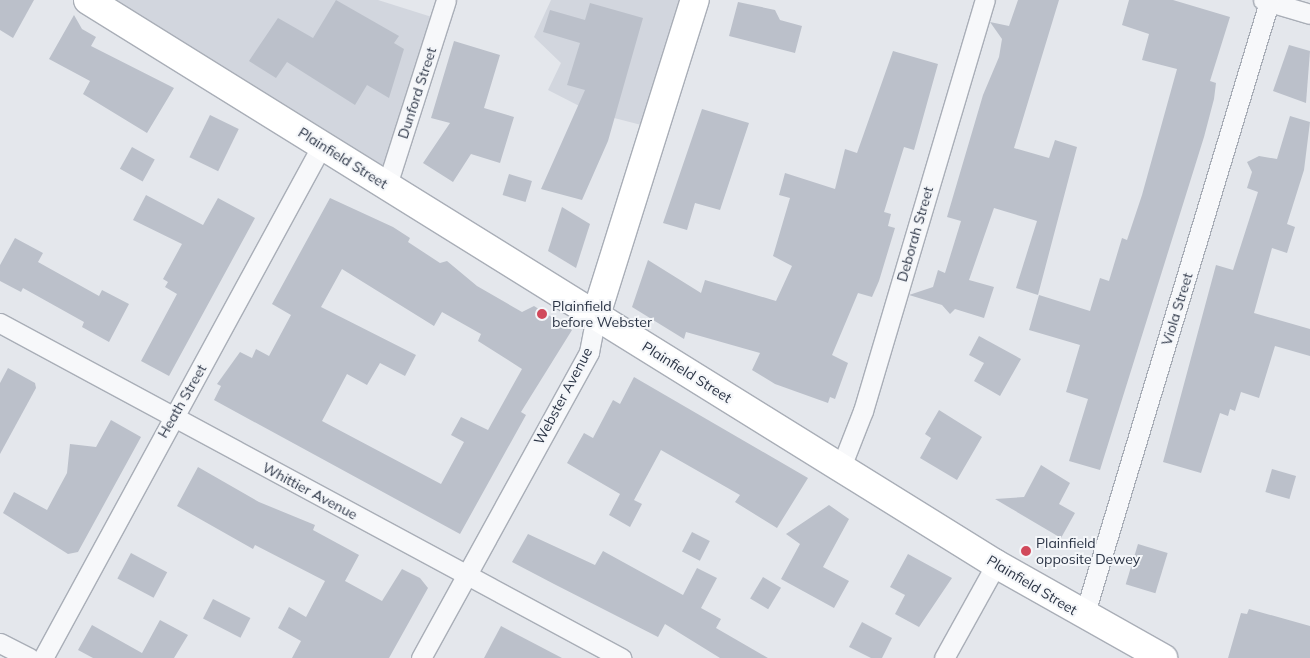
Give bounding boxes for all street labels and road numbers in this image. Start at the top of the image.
street label: Dunford Street [394,45,440,141]
street label: Plainfield Street [295,124,391,192]
street label: Deborah Street [893,184,937,284]
street label: Viola Street [1158,271,1196,347]
street label: Plainfield Street [639,338,735,406]
street label: Webster Avenue [530,345,596,447]
street label: Heath Street [154,361,210,441]
street label: Whittier Avenue [260,459,360,523]
street label: Plainfield Street [984,551,1080,619]

